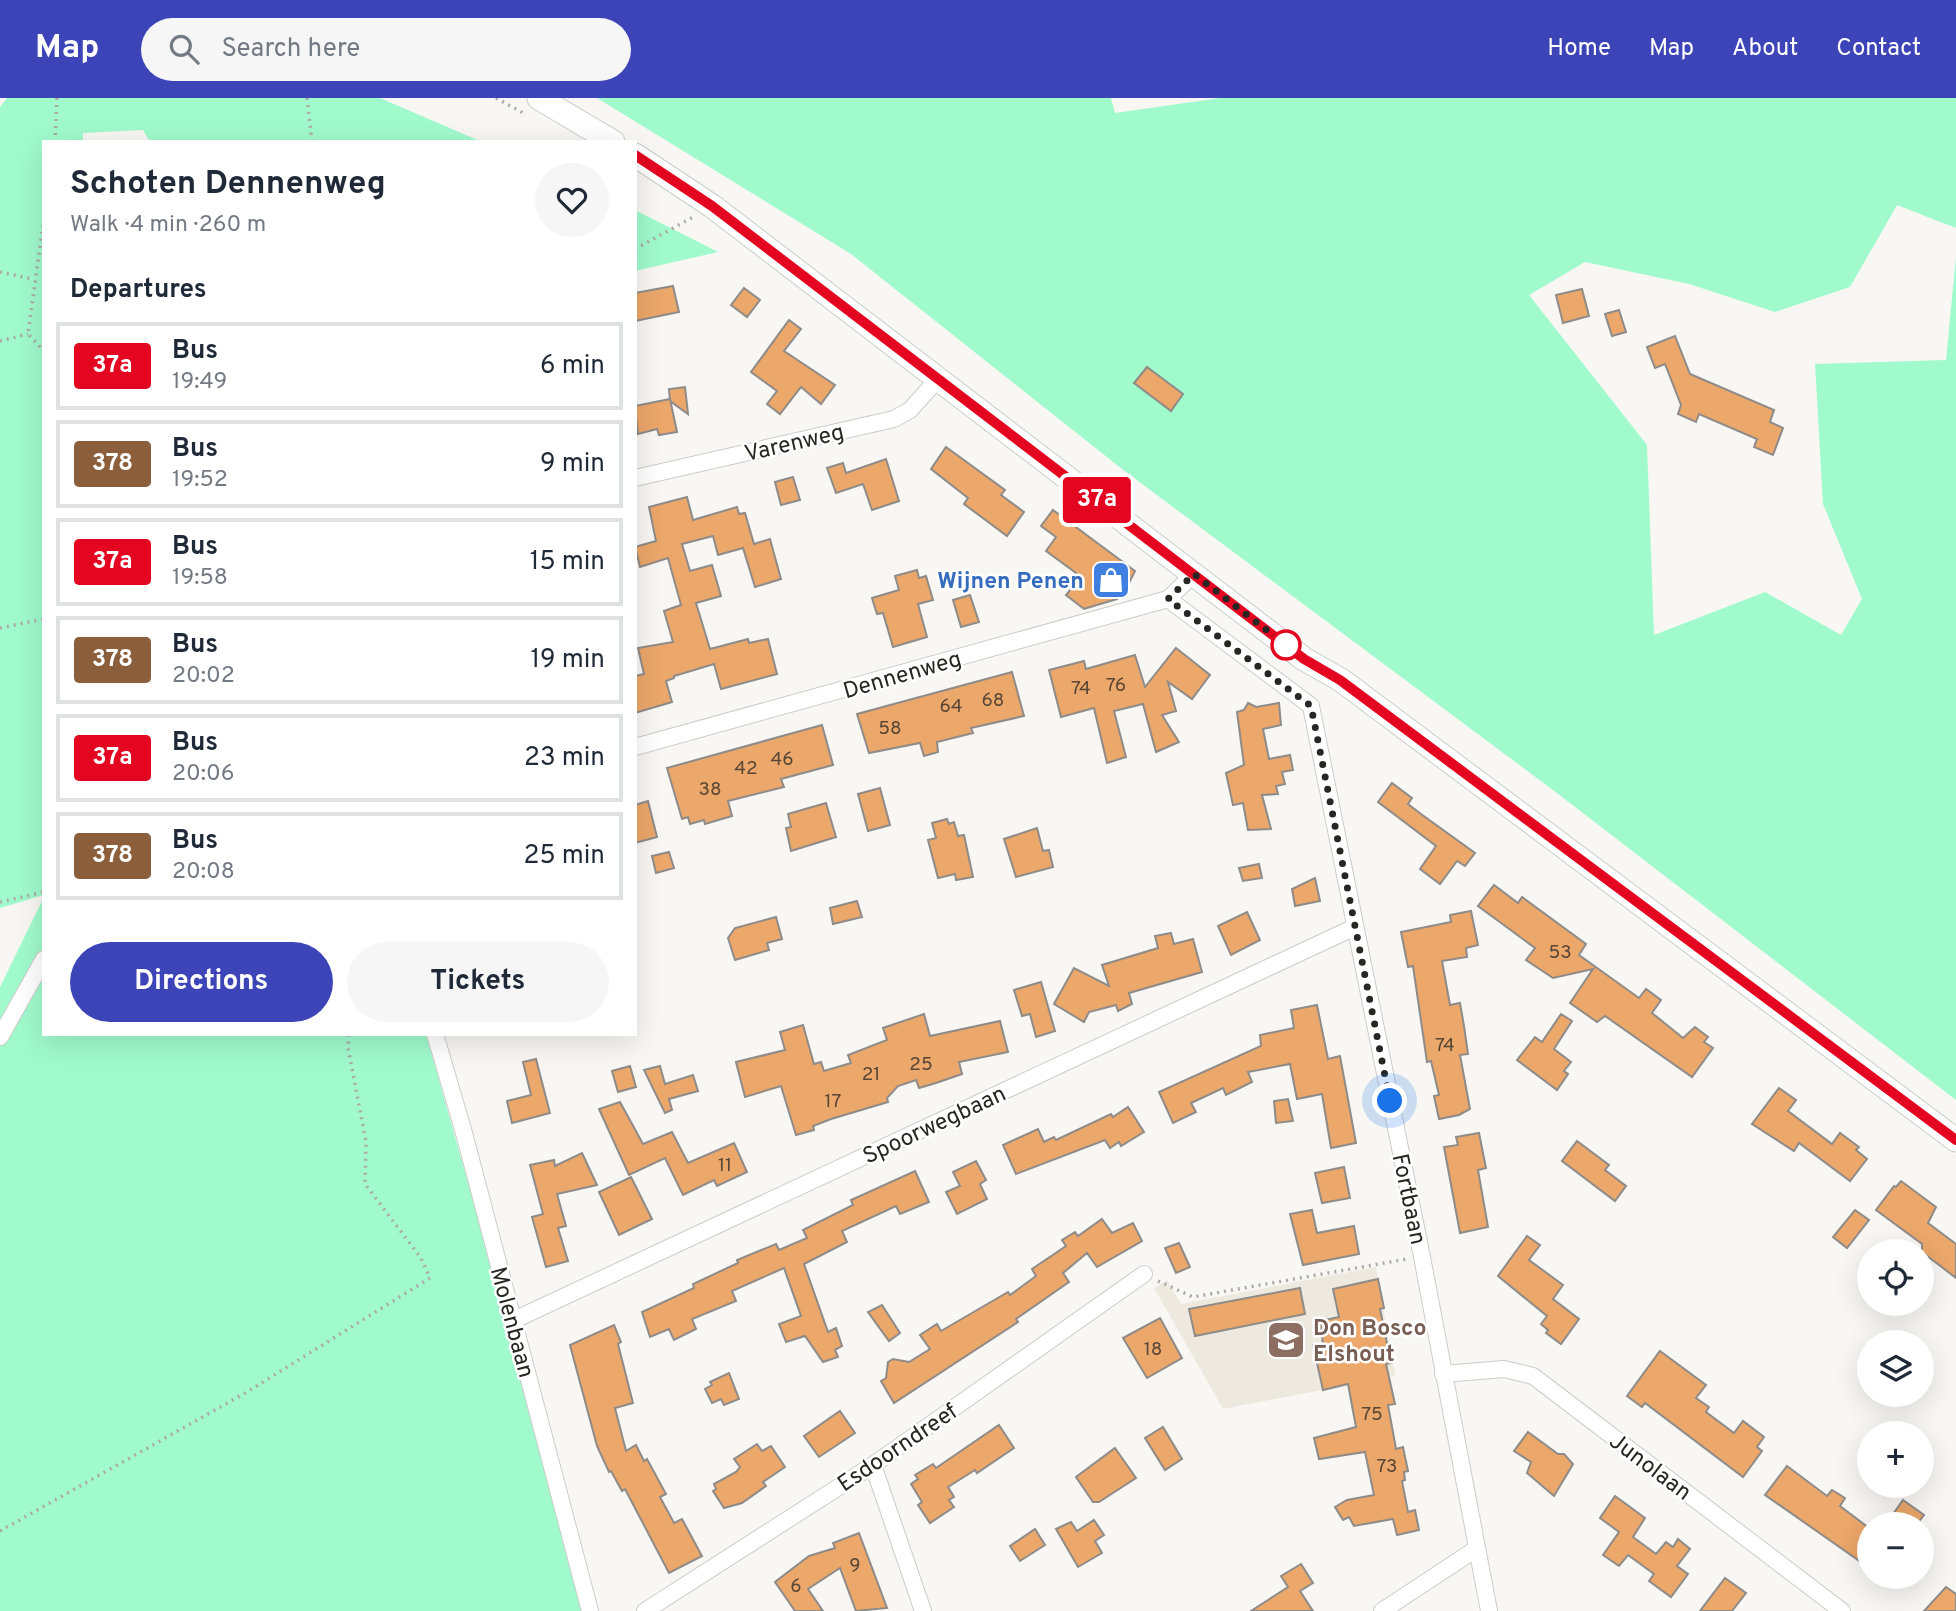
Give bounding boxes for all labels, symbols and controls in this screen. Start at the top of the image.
search box [141,18,631,81]
text: Map [35,28,99,70]
icon: search [165,30,203,68]
text: Search here [221,33,360,66]
text: Home [1547,34,1611,64]
text: Map [1649,34,1694,64]
text: About [1732,34,1798,64]
text: Contact [1836,34,1921,64]
button: heart [535,163,609,237]
text: Schoten Dennenweg [70,164,386,206]
text: Walk · 4 min · 260 m [70,211,266,240]
text: Departures [70,274,207,307]
text: Bus [172,335,218,368]
text: 6 min [540,350,605,383]
text: 37a [92,351,133,381]
text: 19:49 [172,368,227,397]
street label: Varenweg [742,419,847,470]
text: Bus [172,433,218,466]
text: 9 min [540,448,605,481]
text: 378 [92,449,133,479]
text: 19:52 [172,466,228,495]
line badge: 37a [1057,477,1137,523]
text: 37a [1077,485,1117,515]
text: Bus [172,531,218,564]
text: 15 min [530,546,605,579]
text: 37a [92,547,133,577]
shop icon: Wijnen Penen [1090,559,1132,601]
text: 19:58 [172,564,228,593]
place label: Wijnen Penen [937,568,1084,597]
text: Bus [172,629,218,662]
unlabelled marker [1271,630,1301,660]
text: 19 min [530,644,605,677]
text: 378 [92,645,133,675]
street label: Dennenweg [840,646,965,707]
text: 20:02 [172,662,235,691]
house number: 76 [1106,674,1126,698]
house number: 74 [1071,677,1091,701]
house number: 68 [982,689,1004,713]
house number: 64 [939,695,963,719]
house number: 58 [878,717,902,741]
text: Bus [172,727,218,760]
text: 23 min [524,742,605,775]
text: 37a [92,743,133,773]
house number: 46 [770,748,794,772]
house number: 42 [734,757,758,781]
text: 20:06 [172,760,235,789]
house number: 38 [698,778,722,802]
text: Bus [172,825,218,858]
text: 25 min [524,840,605,873]
text: 378 [92,841,133,871]
text: 20:08 [172,858,235,887]
house number: 53 [1548,941,1572,965]
button: Directions [70,942,333,1022]
button: Tickets [347,942,609,1022]
house number: 74 [1435,1034,1455,1058]
house number: 25 [909,1053,933,1077]
house number: 21 [862,1063,880,1087]
street label: Spoorwegbaan [859,1080,1011,1172]
your location [1372,1083,1407,1118]
house number: 17 [825,1090,842,1114]
street label: Fortbaan [1384,1151,1431,1248]
house number: 11 [718,1154,732,1178]
map controls [1857,1239,1934,1589]
button: locate [1857,1239,1934,1316]
street label: Molenbaan [482,1264,539,1381]
place label: Don Bosco Elshout [1313,1315,1427,1370]
school or university icon: Don Bosco Elshout [1265,1319,1307,1361]
button: layers [1857,1330,1934,1407]
house number: 18 [1144,1338,1162,1362]
street label: Esdoorndreef [833,1398,964,1500]
house number: 75 [1361,1403,1383,1427]
button: + [1857,1421,1934,1498]
street label: Junolaan [1603,1428,1696,1508]
house number: 73 [1376,1455,1398,1479]
button: − [1857,1512,1934,1589]
house number: 9 [849,1554,861,1578]
house number: 6 [790,1575,802,1599]

